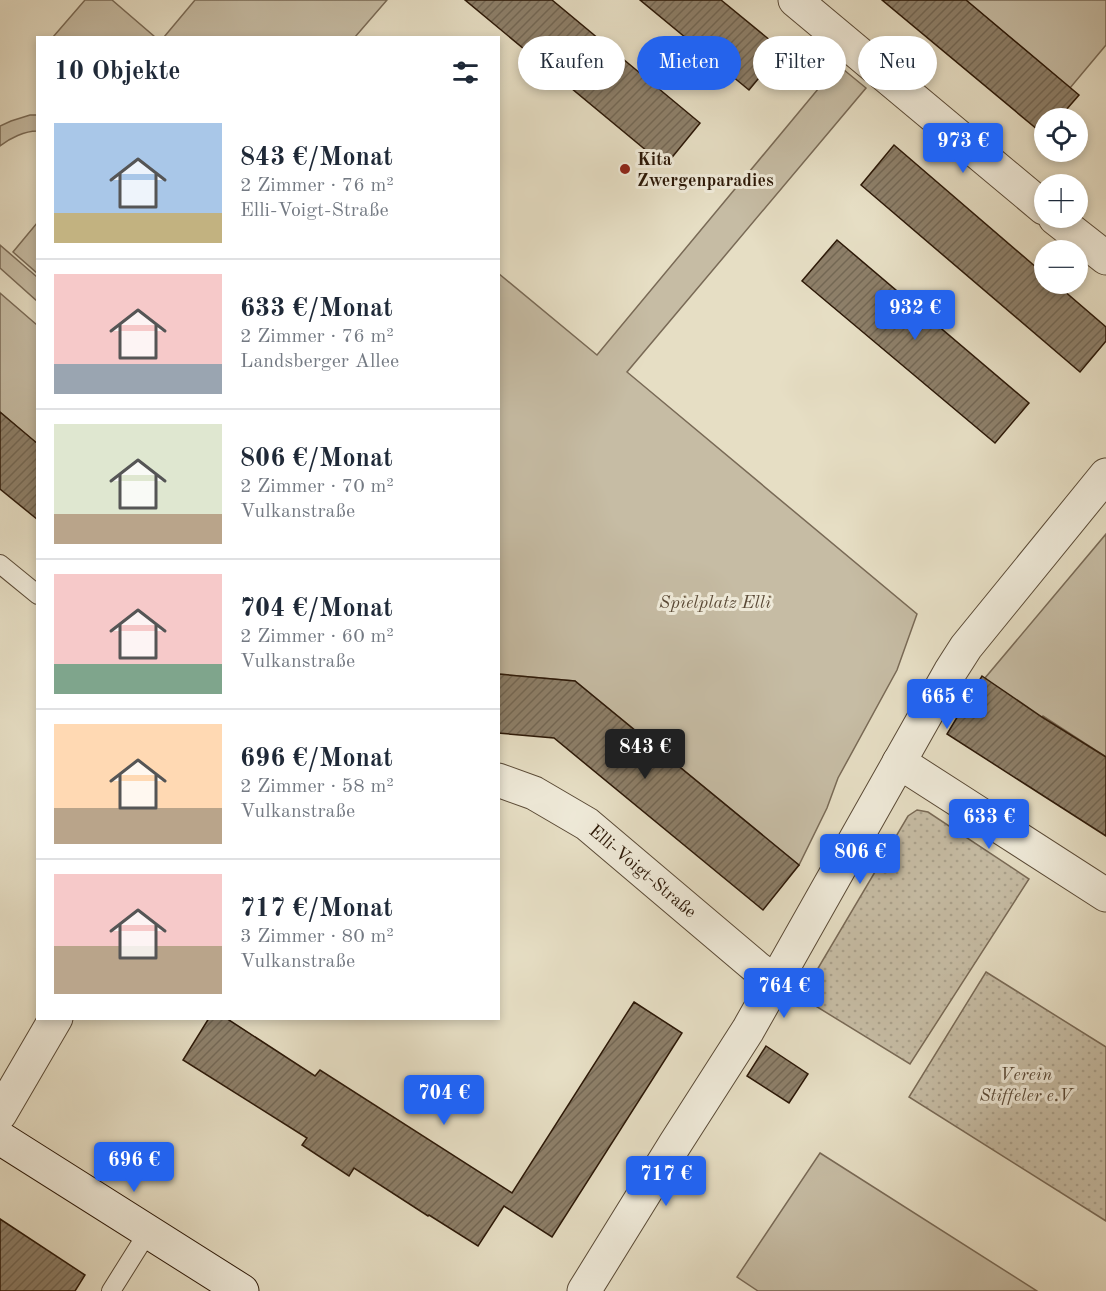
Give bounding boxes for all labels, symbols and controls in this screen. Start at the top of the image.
chip: Kaufen [518,36,625,90]
chip: Mieten [637,36,741,90]
chip: Filter [753,36,846,90]
chip: Neu [858,36,937,90]
icon: filters [449,56,482,89]
text: 10 Objekte [54,59,181,85]
map controls [1034,108,1088,294]
button: locate [1034,108,1088,162]
pin: 973 € [921,123,1005,174]
text: 973 € [937,132,989,152]
text: 843 €/Monat [240,145,393,171]
icon: home [102,147,174,219]
place label: Kita Zwergenparadies [637,151,774,190]
marker: Kita Zwergenparadies [618,162,632,176]
button: + [1034,174,1088,228]
text: 2 Zimmer · 76 m² [240,176,394,196]
text: Elli-Voigt-Straße [240,201,389,221]
button: − [1034,240,1088,294]
pin: 932 € [873,290,957,341]
text: 633 €/Monat [240,296,393,322]
icon: home [102,298,174,370]
text: 932 € [889,299,941,319]
text: 2 Zimmer · 76 m² [240,327,394,347]
text: Landsberger Allee [240,352,399,372]
text: 806 €/Monat [240,446,393,472]
icon: home [102,448,174,520]
text: 2 Zimmer · 70 m² [240,477,394,497]
text: Vulkanstraße [240,502,355,522]
park label: Spielplatz Elli [659,594,771,612]
text: 704 €/Monat [240,596,393,622]
icon: home [102,598,174,670]
text: 2 Zimmer · 60 m² [240,627,394,647]
text: Vulkanstraße [240,652,355,672]
pin: 665 € [905,679,989,730]
text: 665 € [921,688,973,708]
pin: 843 € [603,729,687,780]
text: 843 € [619,738,671,758]
text: 696 €/Monat [240,746,393,772]
icon: home [102,748,174,820]
text: 2 Zimmer · 58 m² [240,777,394,797]
pin: 633 € [947,799,1031,850]
text: Vulkanstraße [240,802,355,822]
text: 633 € [963,808,1015,828]
street label: Elli-Voigt-Straße [585,822,699,922]
pin: 806 € [818,834,902,885]
text: 806 € [834,843,886,863]
text: 717 €/Monat [240,896,393,922]
icon: home [102,898,174,970]
text: 3 Zimmer · 80 m² [240,927,394,947]
text: Vulkanstraße [240,952,355,972]
pin: 764 € [742,968,826,1019]
text: 764 € [758,977,810,997]
park label: Verein Stiffeler e.V [979,1066,1075,1105]
pin: 704 € [402,1075,486,1126]
text: 704 € [418,1084,470,1104]
pin: 696 € [92,1142,176,1193]
text: 696 € [108,1151,160,1171]
pin: 717 € [624,1156,708,1207]
text: 717 € [640,1165,692,1185]

